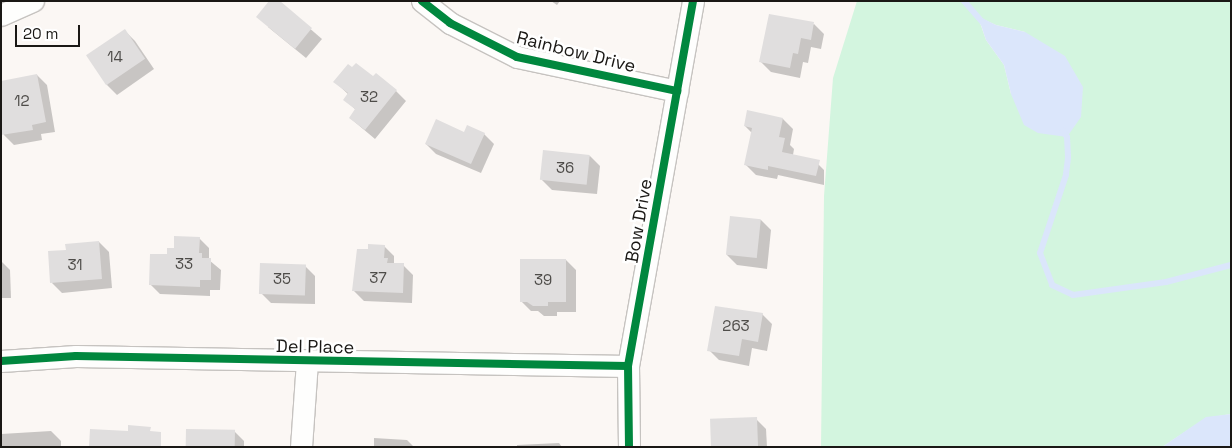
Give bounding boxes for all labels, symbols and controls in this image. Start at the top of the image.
scale bar [18,15,82,47]
text: 20 m [23,24,58,43]
street label: Rainbow Drive [514,27,638,77]
house number: 14 [107,48,123,66]
house number: 32 [360,88,378,106]
house number: 12 [14,92,30,110]
house number: 36 [556,159,574,177]
street label: Bow Drive [621,177,657,265]
house number: 33 [175,255,193,273]
house number: 31 [67,256,83,274]
house number: 37 [369,269,387,287]
house number: 35 [273,270,291,288]
house number: 39 [534,271,552,289]
house number: 263 [722,317,750,335]
street label: Del Place [276,336,354,358]

